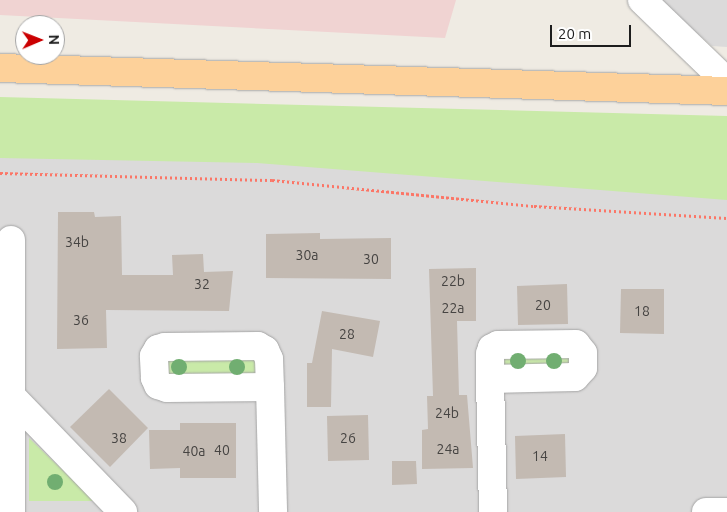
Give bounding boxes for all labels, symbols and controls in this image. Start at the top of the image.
north arrow [15,15,65,65]
scale bar [552,15,633,47]
text: 20 m [558,25,591,42]
text: N [46,34,62,45]
house number: 34b [65,234,89,250]
house number: 30a [296,247,318,263]
house number: 30 [363,251,379,267]
house number: 22b [441,273,465,289]
house number: 32 [194,276,210,292]
house number: 20 [535,297,551,313]
house number: 22a [442,300,464,316]
house number: 18 [634,303,650,319]
house number: 36 [73,312,89,328]
house number: 28 [339,326,355,342]
house number: 24b [435,405,459,421]
house number: 38 [111,430,127,446]
house number: 26 [340,430,356,446]
house number: 24a [437,441,459,457]
house number: 40 [214,442,230,458]
house number: 40a [183,443,205,459]
house number: 14 [532,448,548,464]

